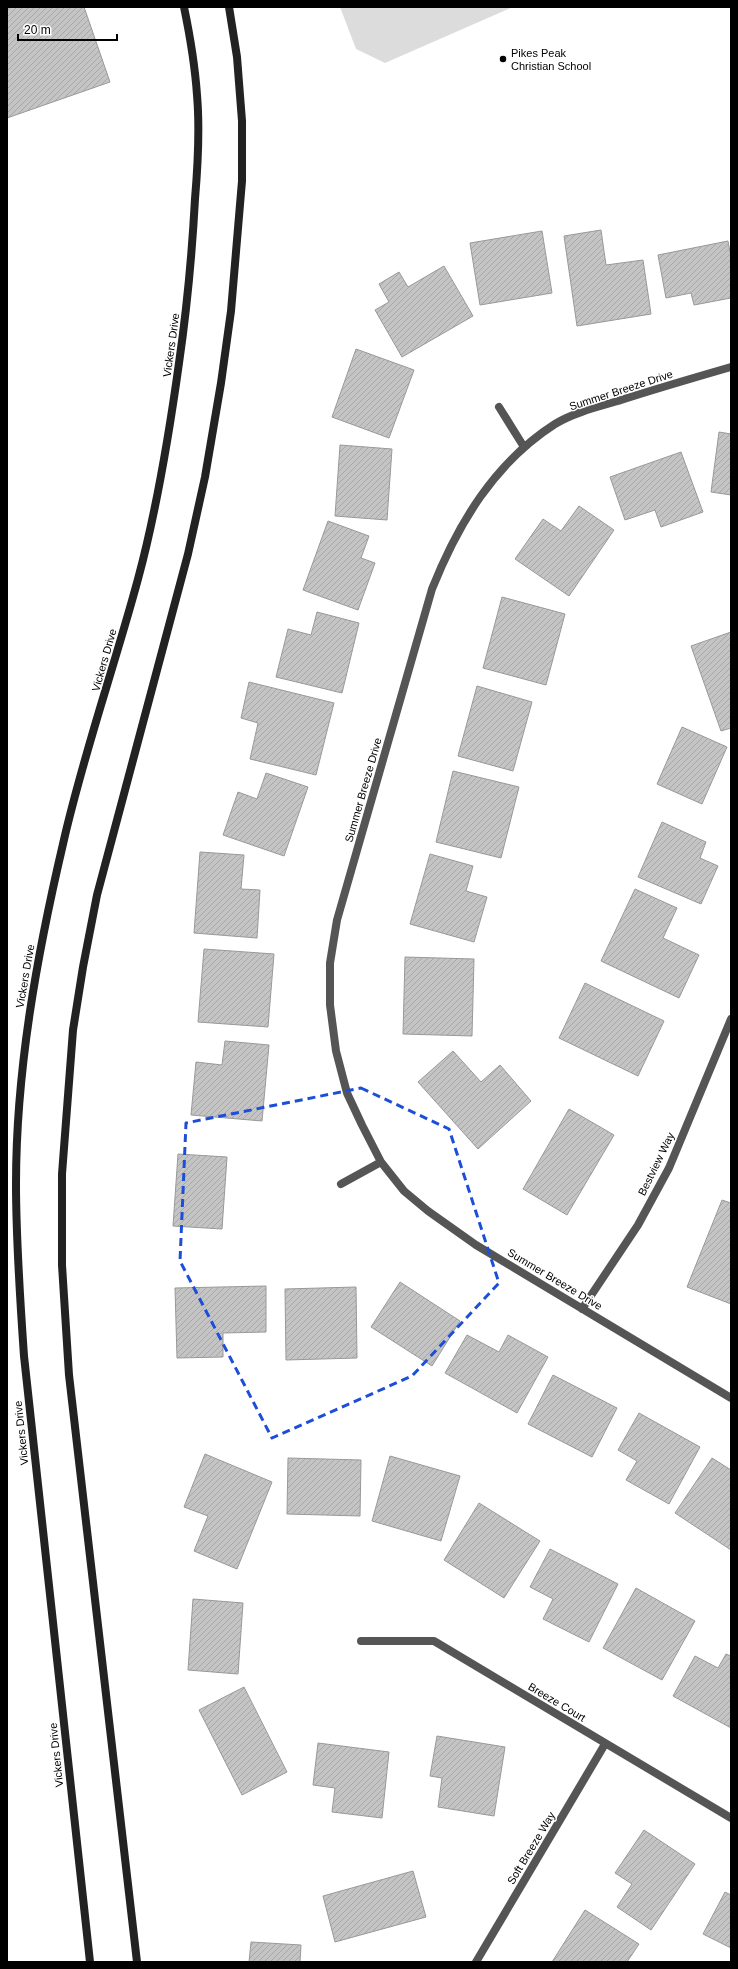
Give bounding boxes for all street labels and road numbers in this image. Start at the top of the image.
street label: Vickers Drive [161,312,181,378]
street label: Summer Breeze Drive [568,368,674,412]
street label: Vickers Drive [89,627,119,693]
street label: Summer Breeze Drive [342,736,384,844]
street label: Vickers Drive [13,943,37,1009]
street label: Bestview Way [636,1130,677,1197]
street label: Summer Breeze Drive [506,1246,604,1312]
street label: Vickers Drive [12,1400,30,1466]
street label: Breeze Court [526,1680,588,1724]
street label: Vickers Drive [47,1722,65,1788]
street label: Soft Breeze Way [505,1809,558,1886]

